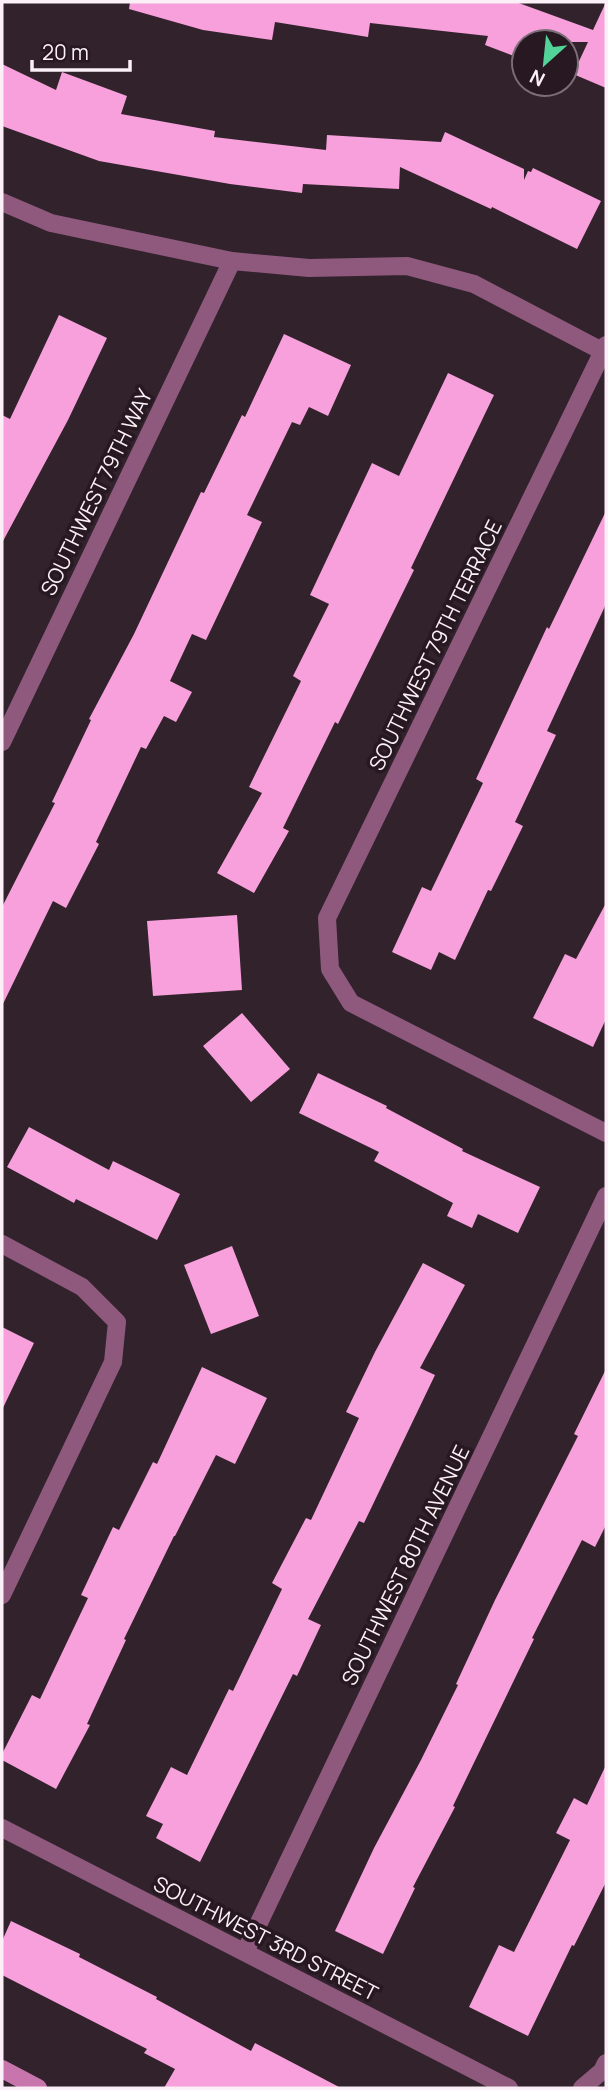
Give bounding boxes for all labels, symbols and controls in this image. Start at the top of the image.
scale bar [32,28,130,72]
north arrow [510,28,580,98]
text: 20 m [42,38,89,66]
text: N [525,63,549,93]
street label: SOUTHWEST 79TH WAY [34,384,158,600]
street label: SOUTHWEST 79TH TERRACE [362,515,508,775]
street label: SOUTHWEST 80TH AVENUE [335,1440,475,1690]
street label: SOUTHWEST 3RD STREET [149,1869,383,2007]

